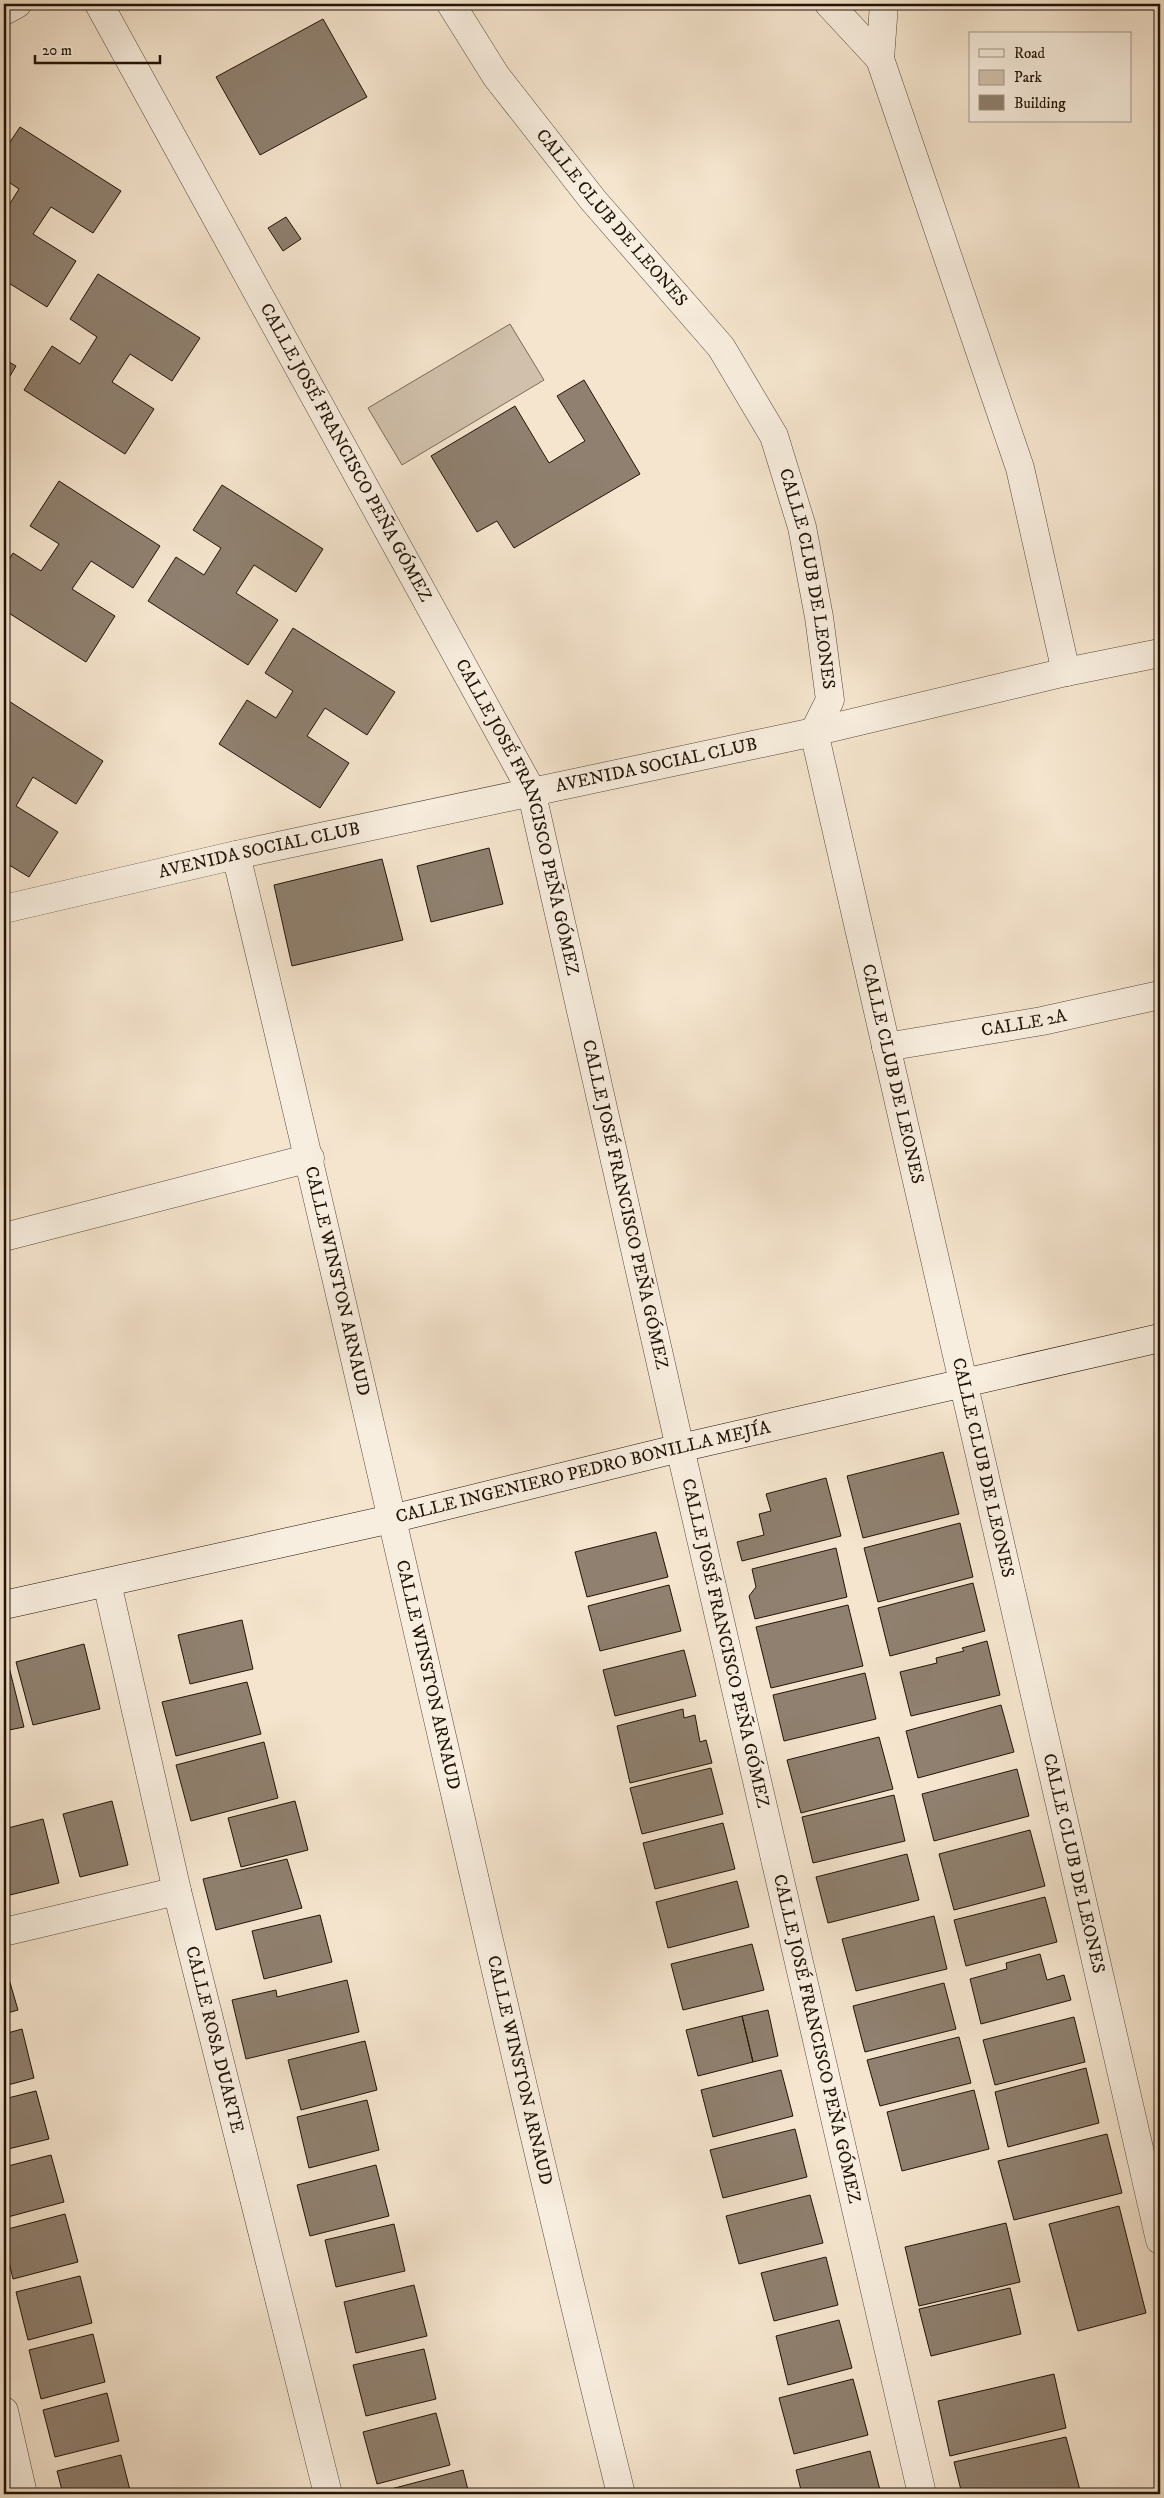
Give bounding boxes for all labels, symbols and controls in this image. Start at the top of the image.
scale bar [35,32,160,64]
legend [969,32,1132,122]
text: 20 m [42,41,72,60]
text: Road [1014,44,1046,63]
text: Park [1014,68,1043,87]
text: Building [1014,94,1066,113]
street label: CALLE CLUB DE LEONES [531,125,692,311]
street label: CALLE JOSÉ FRANCISCO PEÑA GÓMEZ [255,300,437,606]
street label: CALLE CLUB DE LEONES [774,466,839,691]
street label: CALLE JOSÉ FRANCISCO PEÑA GÓMEZ [450,655,584,978]
street label: AVENIDA SOCIAL CLUB [553,733,759,798]
street label: AVENIDA SOCIAL CLUB [156,818,362,884]
street label: CALLE CLUB DE LEONES [857,962,928,1186]
street label: CALLE 2A [980,1005,1069,1042]
street label: CALLE JOSÉ FRANCISCO PEÑA GÓMEZ [577,1038,673,1372]
street label: CALLE WINSTON ARNAUD [300,1164,374,1398]
street label: CALLE CLUB DE LEONES [947,1356,1019,1580]
street label: CALLE INGENIERO PEDRO BONILLA MEJÍA [393,1417,773,1528]
street label: CALLE JOSÉ FRANCISCO PEÑA GÓMEZ [676,1477,774,1810]
street label: CALLE WINSTON ARNAUD [391,1558,465,1792]
street label: CALLE CLUB DE LEONES [1038,1751,1109,1976]
street label: CALLE JOSÉ FRANCISCO PEÑA GÓMEZ [768,1872,866,2206]
street label: CALLE ROSA DUARTE [180,1944,248,2136]
street label: CALLE WINSTON ARNAUD [482,1953,557,2187]

